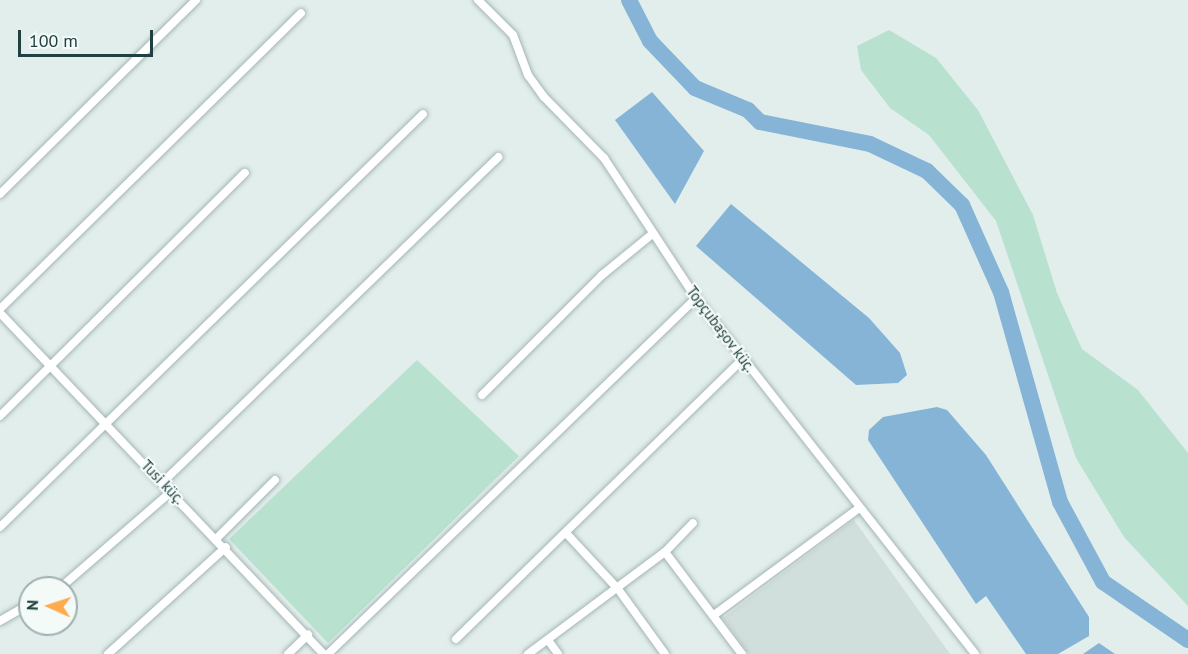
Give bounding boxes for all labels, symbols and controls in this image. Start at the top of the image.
scale bar [21,18,156,56]
text: 100 m [29,29,78,52]
street label: Topçubaşov küç. [683,282,759,376]
street label: Tusi küç. [138,456,188,508]
north arrow [18,576,78,636]
text: N [22,599,42,611]

